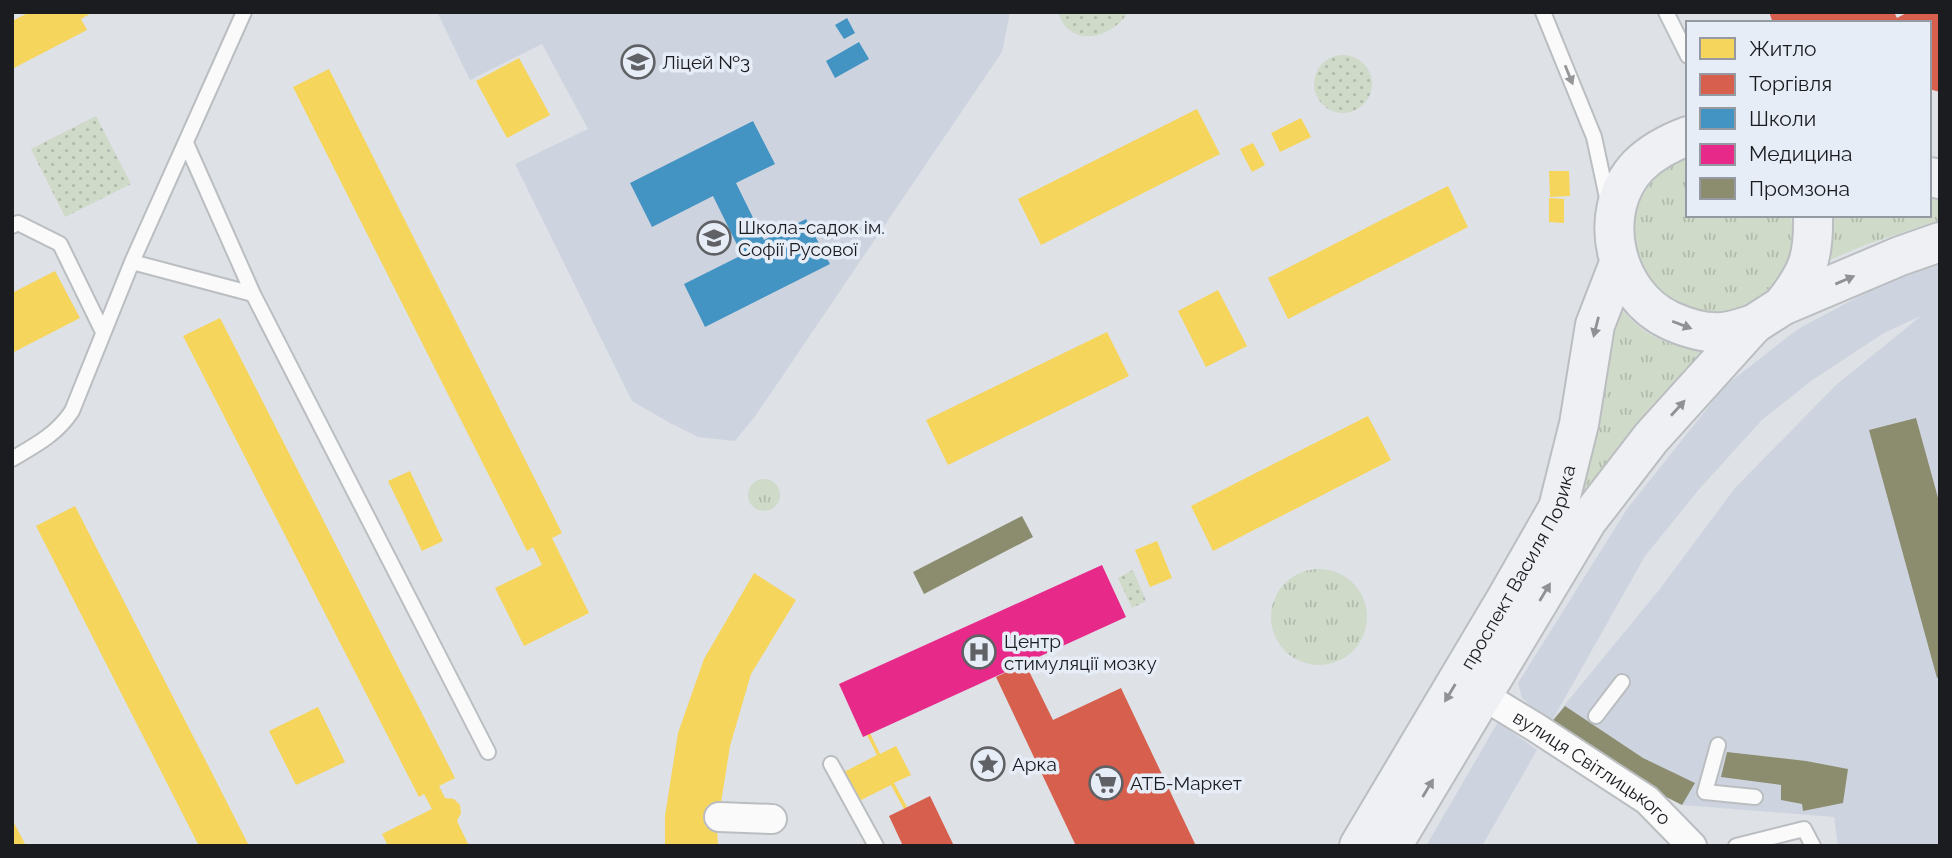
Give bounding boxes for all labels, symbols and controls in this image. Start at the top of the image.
legend [1686,21,1931,217]
text: Житло [1749,36,1817,61]
school or university icon: Ліцей №3 [619,43,657,81]
place label: Ліцей №3 [662,51,750,73]
one-way arrow [1563,65,1574,86]
text: Торгівля [1749,71,1832,96]
text: Школи [1749,106,1816,131]
text: Медицина [1749,141,1853,166]
text: Промзона [1749,176,1850,201]
place label: Школа-садок ім. Софії Русової [738,216,885,260]
school or university icon: Школа-садок ім. Софії Русової [695,219,733,257]
one-way arrow [1835,274,1856,285]
one-way arrow [1590,316,1601,338]
one-way arrow [1672,320,1693,331]
one-way arrow [1669,400,1685,417]
street label: проспект Василя Порика [1456,463,1579,673]
one-way arrow [1539,583,1551,602]
place label: Центр стимуляції мозку [1004,630,1157,674]
hospital icon: Центр стимуляції мозку [960,633,998,671]
one-way arrow [1444,684,1457,703]
street label: вулиця Світлицького [1510,706,1676,829]
place icon: Арка [969,745,1007,783]
place label: Арка [1012,753,1057,775]
supermarket icon: АТБ-Маркет [1087,764,1125,802]
place label: АТБ-Маркет [1130,772,1242,794]
one-way arrow [1421,778,1434,797]

